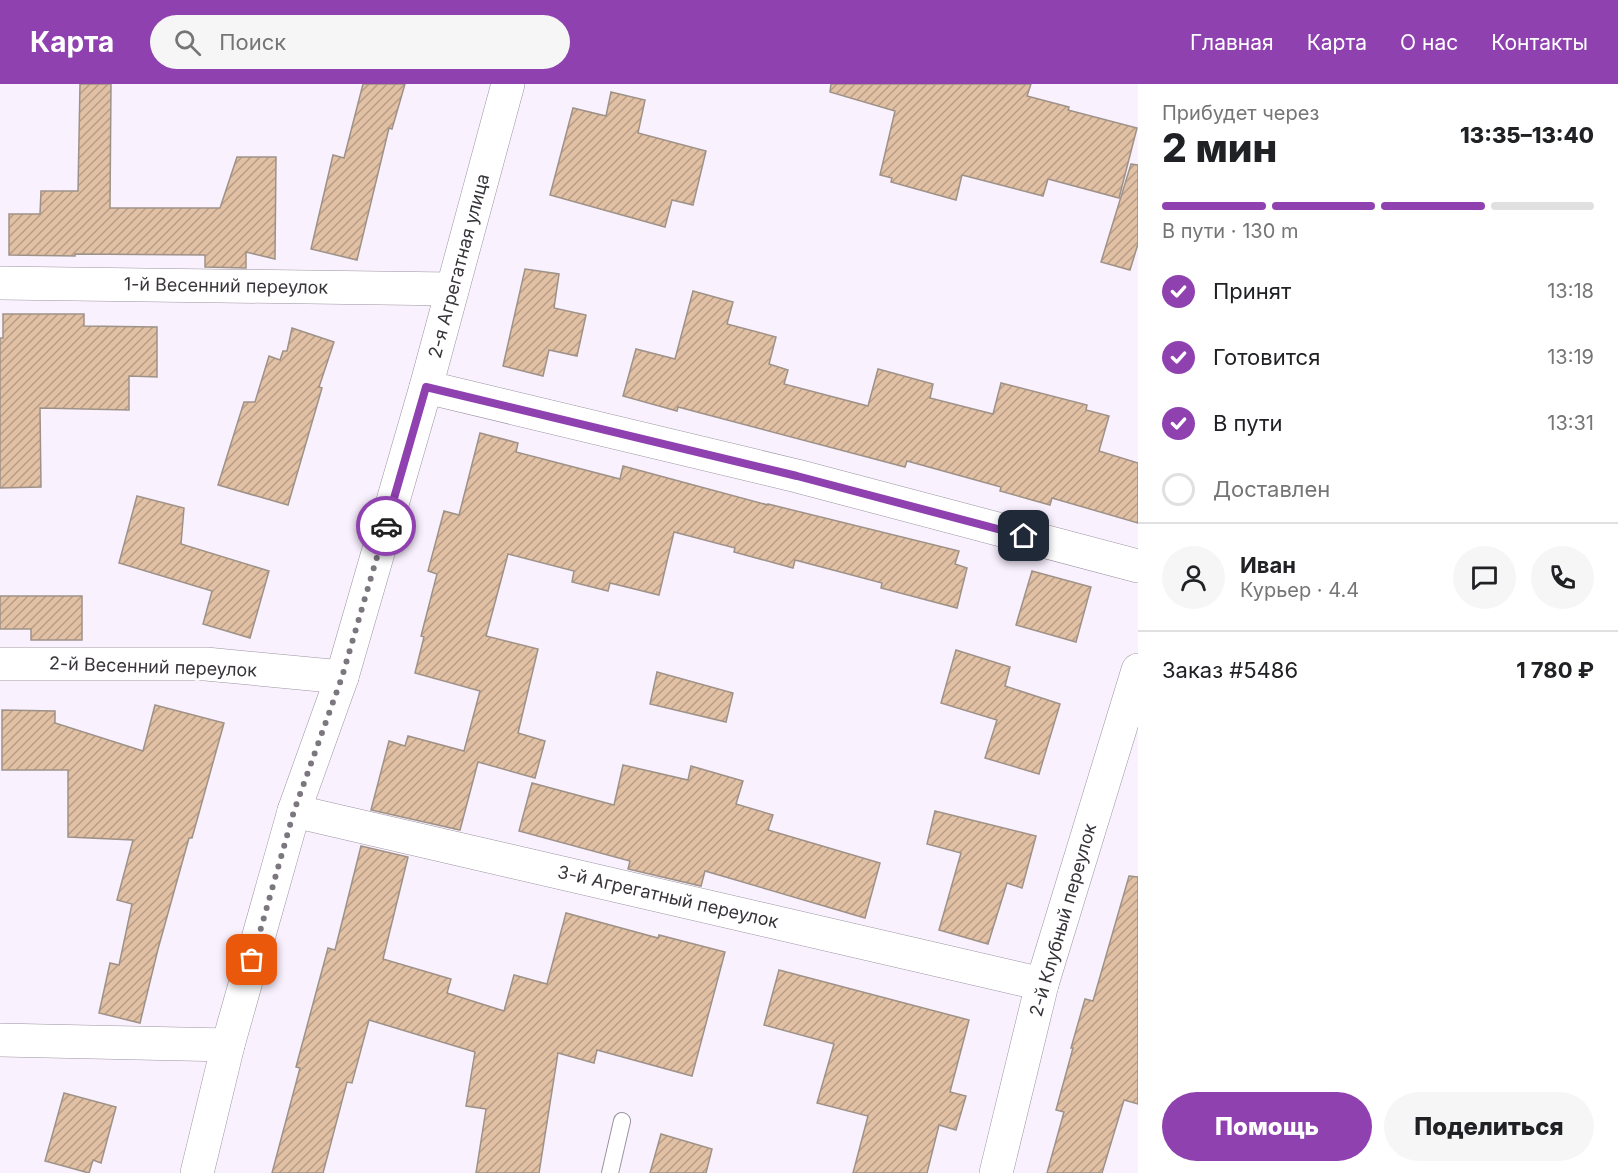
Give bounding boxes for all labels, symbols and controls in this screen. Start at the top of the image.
search box [150,15,570,69]
text: Карта [30,25,114,59]
icon: search [171,26,204,59]
text: Поиск [219,29,286,55]
text: Главная [1190,30,1274,55]
text: Карта [1307,30,1367,55]
text: О нас [1400,30,1458,55]
text: Контакты [1491,30,1588,55]
text: Прибудет через [1162,101,1319,125]
text: 13:35–13:40 [1460,122,1594,148]
text: 2 мин [1162,124,1277,171]
street label: 2-я Агрегатная улица [424,171,493,360]
text: В пути · 130 m [1162,219,1298,243]
street label: 1-й Весенний переулок [124,273,329,298]
icon: check [1162,275,1195,308]
text: Принят [1213,278,1291,304]
text: 13:18 [1547,279,1594,303]
icon: check [1162,341,1195,374]
text: Готовится [1213,344,1320,370]
text: 13:19 [1547,345,1594,369]
icon: check [1162,407,1195,440]
text: В пути [1213,410,1282,436]
text: 13:31 [1547,411,1594,435]
text: Доставлен [1213,476,1330,502]
courier [356,496,416,556]
icon: car [370,510,403,543]
pin [998,510,1049,561]
icon: home [1007,519,1040,552]
button: person [1162,546,1225,609]
button: chat [1453,546,1516,609]
button: phone [1531,546,1594,609]
text: Иван [1240,552,1296,578]
text: Курьер · 4.4 [1240,578,1359,602]
street label: 2-й Весенний переулок [49,652,258,681]
text: Заказ #5486 [1162,657,1298,683]
text: 1 780 ₽ [1516,657,1594,683]
street label: 2-й Клубный переулок [1025,821,1100,1019]
street label: 3-й Агрегатный переулок [556,861,781,932]
pin [226,934,277,985]
icon: bag [235,943,268,976]
button: Помощь [1162,1092,1372,1161]
button: Поделиться [1384,1092,1594,1161]

